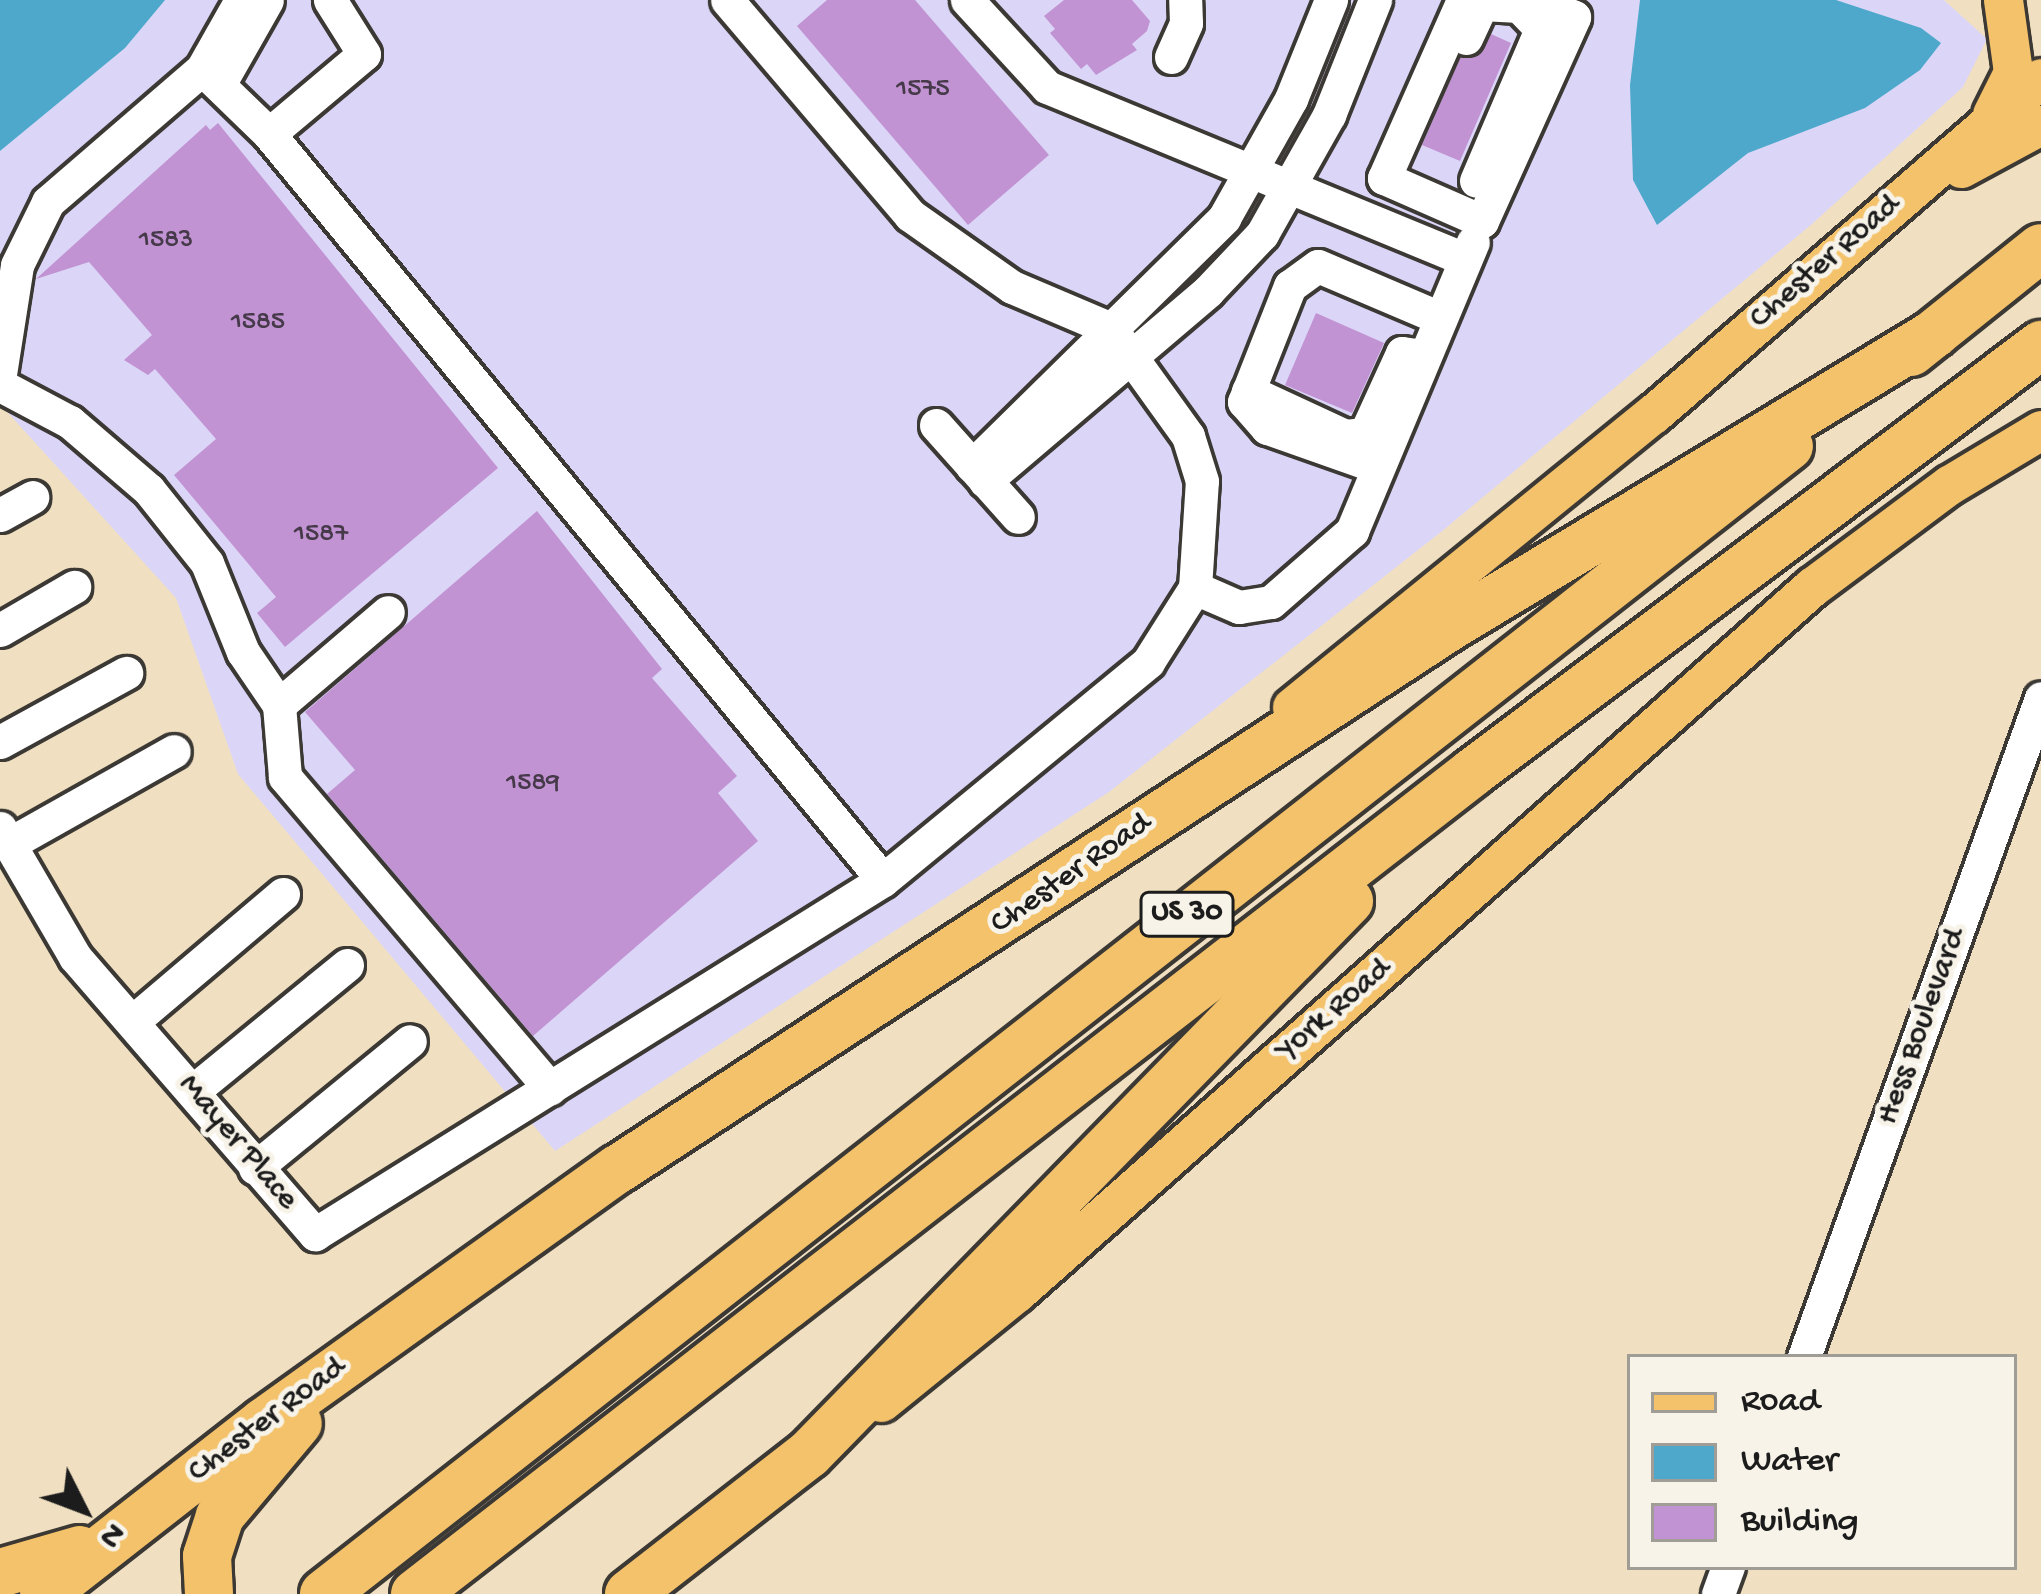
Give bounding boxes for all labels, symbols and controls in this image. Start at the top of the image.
house number: 1575 [896,75,950,107]
street label: Chester Road [1742,187,1910,339]
house number: 1583 [139,226,193,258]
house number: 1585 [231,308,285,340]
house number: 1587 [294,520,348,552]
house number: 1589 [506,769,560,801]
street label: Chester Road [984,805,1160,945]
road number: US 30 [1139,890,1235,938]
street label: Hess Boulevard [1869,924,1977,1130]
street label: York Road [1270,951,1400,1071]
street label: Mayer Place [168,1067,306,1219]
street label: Chester Road [181,1349,355,1493]
legend [1627,1354,2017,1570]
text: Road [1741,1381,1820,1424]
text: Water [1741,1441,1838,1484]
north arrow [24,1450,144,1570]
text: Building [1741,1501,1859,1544]
text: N [89,1513,132,1555]

